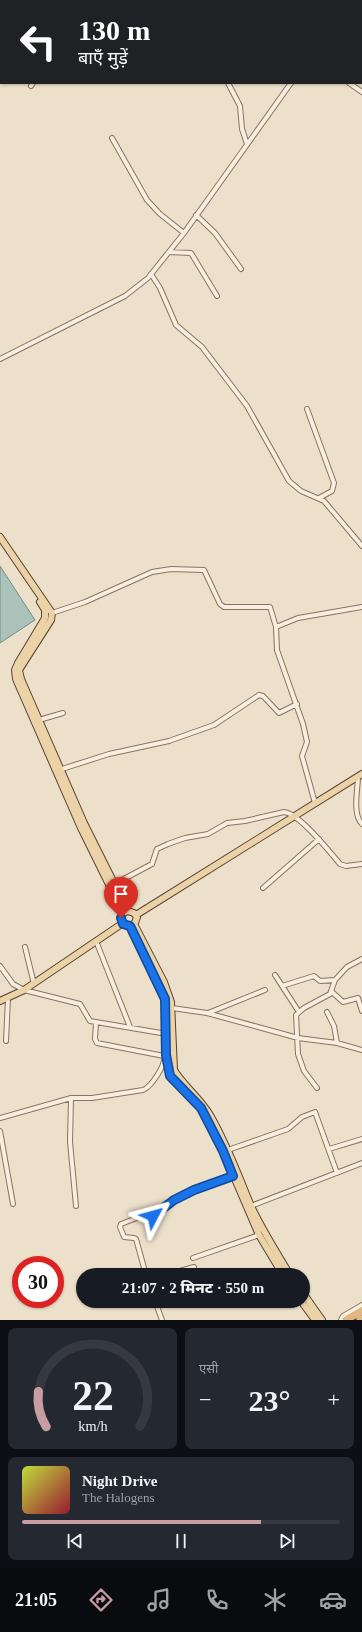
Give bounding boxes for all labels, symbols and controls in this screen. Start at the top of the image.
text: 130 m [78,15,150,46]
icon: left [12,16,64,68]
text: बाएँ मुड़ें [78,48,128,68]
pin [104,877,138,918]
icon: arrive [110,883,132,905]
position arrow [132,1195,174,1237]
speed limit sign: 30 [12,1256,64,1308]
text: 21:07 · 2 मिनट · 550 m [122,1280,264,1296]
text: एसी [199,1361,218,1376]
text: 22 [72,1372,113,1418]
text: 23° [249,1384,291,1417]
text: − [199,1387,211,1412]
text: + [328,1387,340,1412]
text: km/h [78,1417,107,1433]
text: Night Drive [82,1473,157,1489]
text: The Halogens [82,1490,155,1505]
icon: previous [64,1530,86,1552]
icon: pause [170,1530,192,1552]
icon: next [276,1530,298,1552]
icon: directions [87,1586,115,1614]
icon: music [145,1586,173,1614]
icon: phone [203,1586,231,1614]
icon: climate [261,1586,289,1614]
icon: car [319,1586,347,1614]
text: 21:05 [15,1590,57,1610]

